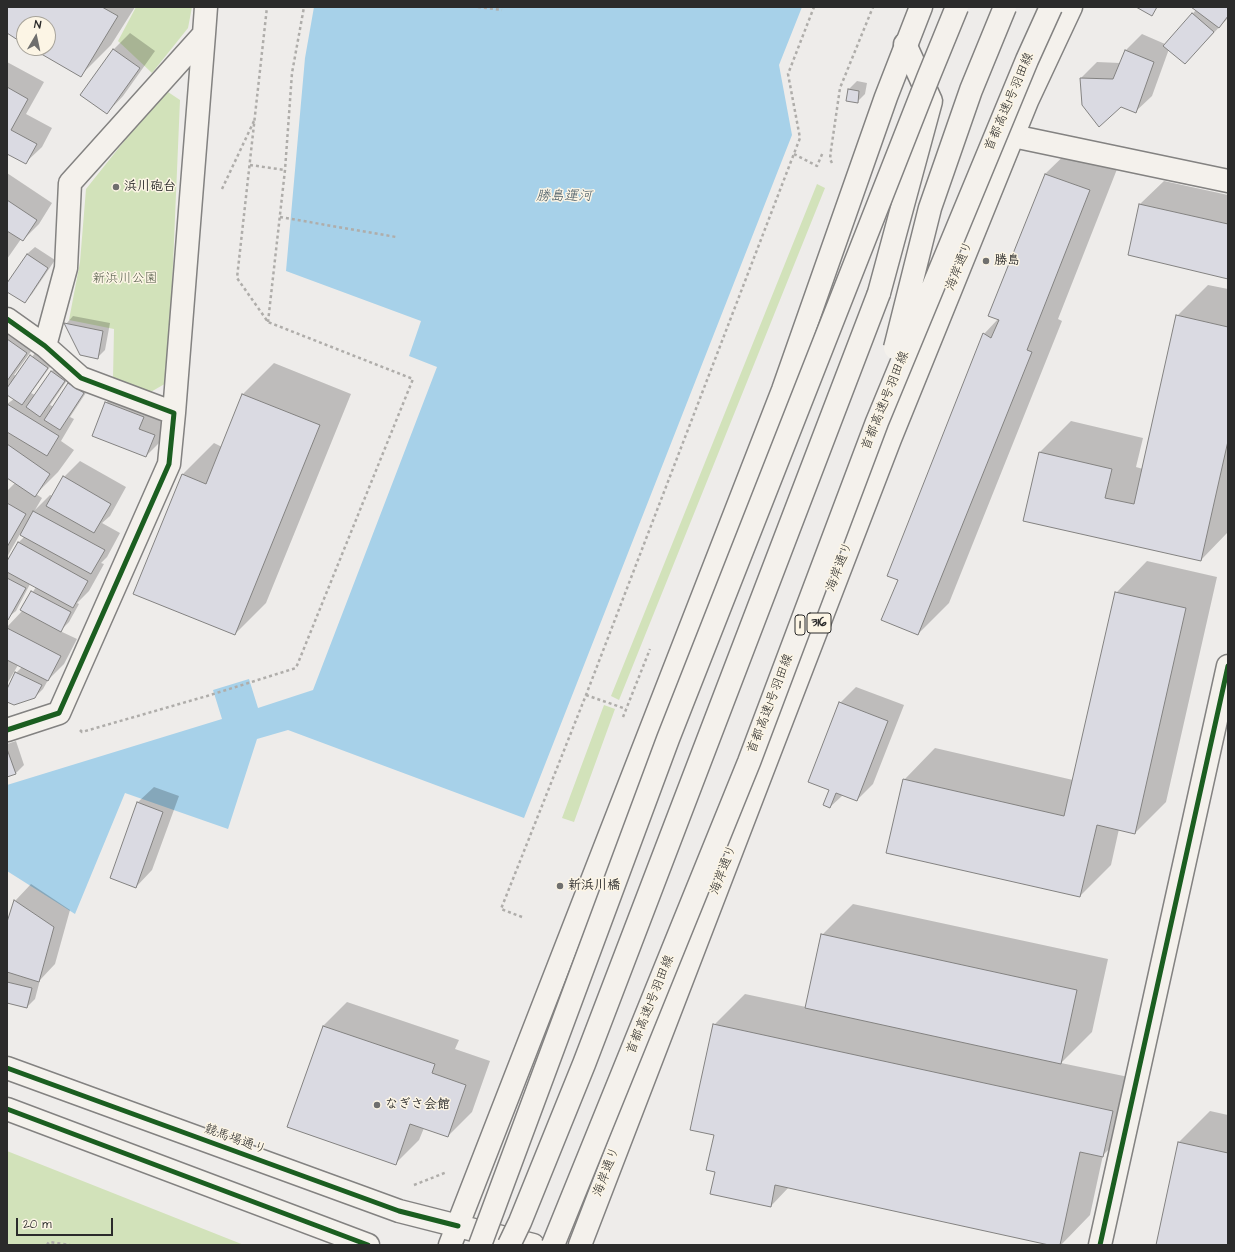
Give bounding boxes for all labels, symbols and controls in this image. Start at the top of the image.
north arrow [16,16,56,56]
text: N [33,17,42,33]
street label: 首都高速1号羽田線 [982,50,1038,154]
place label: 浜川砲台 [124,179,176,195]
marker: 浜川砲台 [111,182,121,192]
water label: 勝島運河 [536,189,592,205]
street label: 海岸通り [943,239,977,293]
place label: 勝島 [994,253,1020,269]
marker: 勝島 [981,256,991,266]
park label: 新浜川公園 [93,271,157,287]
street label: 首都高速1号羽田線 [859,349,913,453]
street label: 海岸通り [823,540,857,594]
road number: 316 [807,613,831,633]
road number: 1 [795,615,805,635]
street label: 首都高速1号羽田線 [745,652,797,756]
street label: 海岸通り [707,843,741,897]
place label: 新浜川橋 [568,878,620,894]
marker: 新浜川橋 [555,881,565,891]
street label: 首都高速1号羽田線 [624,953,678,1057]
place label: なぎさ会館 [385,1097,450,1113]
marker: なぎさ会館 [372,1100,382,1110]
street label: 競馬場通り [202,1122,268,1158]
street label: 海岸通り [590,1145,624,1199]
scale bar [18,1210,115,1236]
text: 20 m [23,1216,52,1233]

